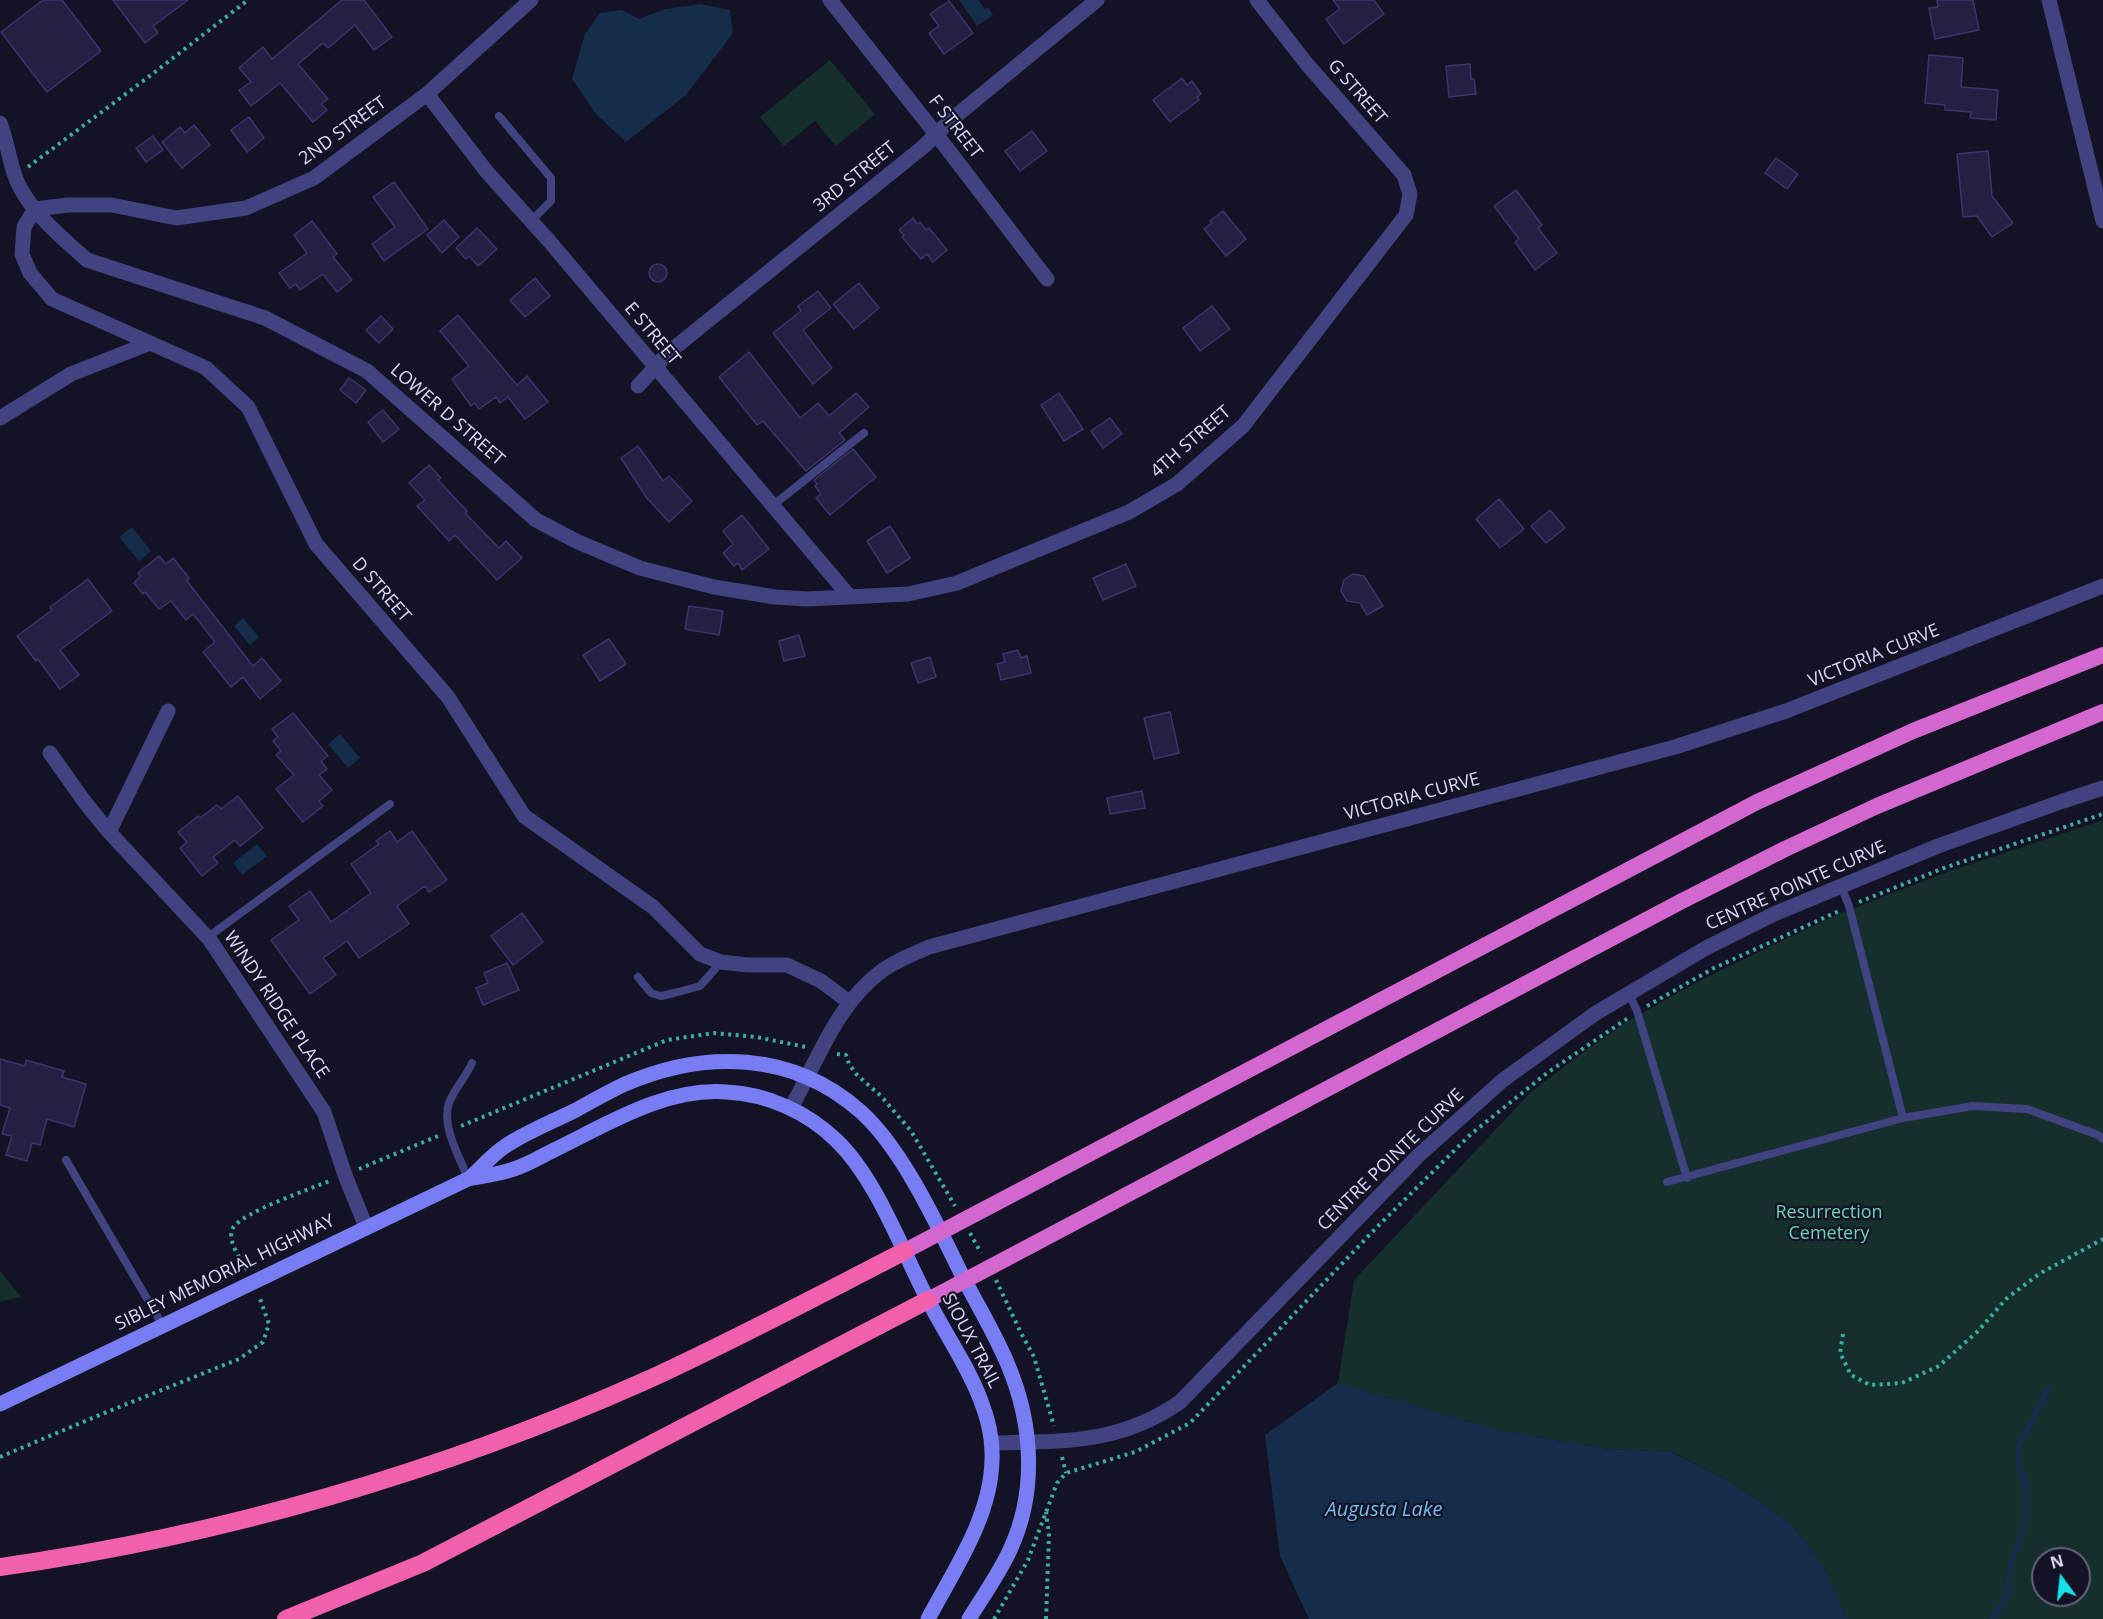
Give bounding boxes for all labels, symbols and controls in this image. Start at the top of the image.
street label: G STREET [1323,55,1391,129]
street label: F STREET [923,91,987,163]
street label: 2ND STREET [295,92,391,170]
street label: 3RD STREET [809,137,901,217]
street label: E STREET [619,298,685,370]
street label: LOWER D STREET [385,359,509,471]
street label: 4TH STREET [1147,401,1235,483]
street label: D STREET [347,553,415,627]
street label: VICTORIA CURVE [1805,620,1943,692]
street label: VICTORIA CURVE [1342,769,1482,825]
street label: CENTRE POINTE CURVE [1703,836,1889,936]
street label: WINDY RIDGE PLACE [219,927,333,1083]
street label: CENTRE POINTE CURVE [1313,1085,1469,1235]
park label: Resurrection Cemetery [1775,1202,1883,1244]
street label: SIBLEY MEMORIAL HIGHWAY [112,1210,338,1336]
street label: SIOUX TRAIL [937,1290,1005,1392]
water label: Augusta Lake [1326,1498,1442,1522]
north arrow [2031,1547,2091,1607]
text: N [2048,1549,2066,1574]

